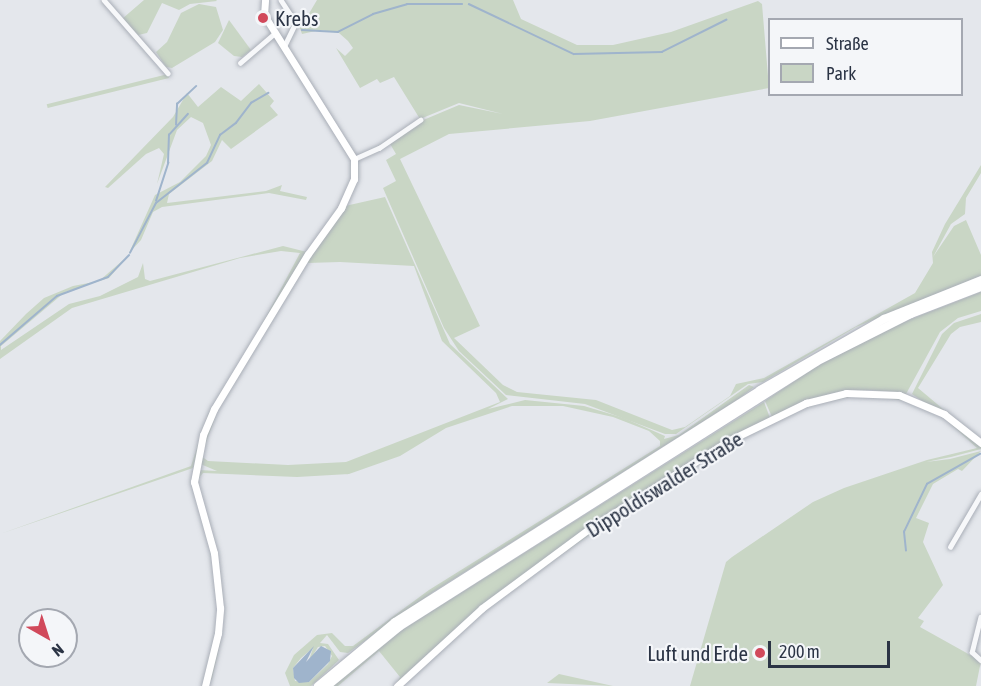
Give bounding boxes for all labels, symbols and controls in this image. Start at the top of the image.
place label: Krebs [275,5,318,31]
marker: Krebs [256,11,270,25]
legend [768,18,963,96]
text: Straße [826,33,869,54]
text: Park [826,63,856,84]
street label: Dippoldiswalder Straße [581,426,747,542]
north arrow [18,608,78,668]
scale bar [771,629,892,667]
text: N [49,640,67,660]
place label: Luft und Erde [647,640,748,666]
text: 200 m [779,641,820,662]
marker: Luft und Erde [753,646,767,660]

